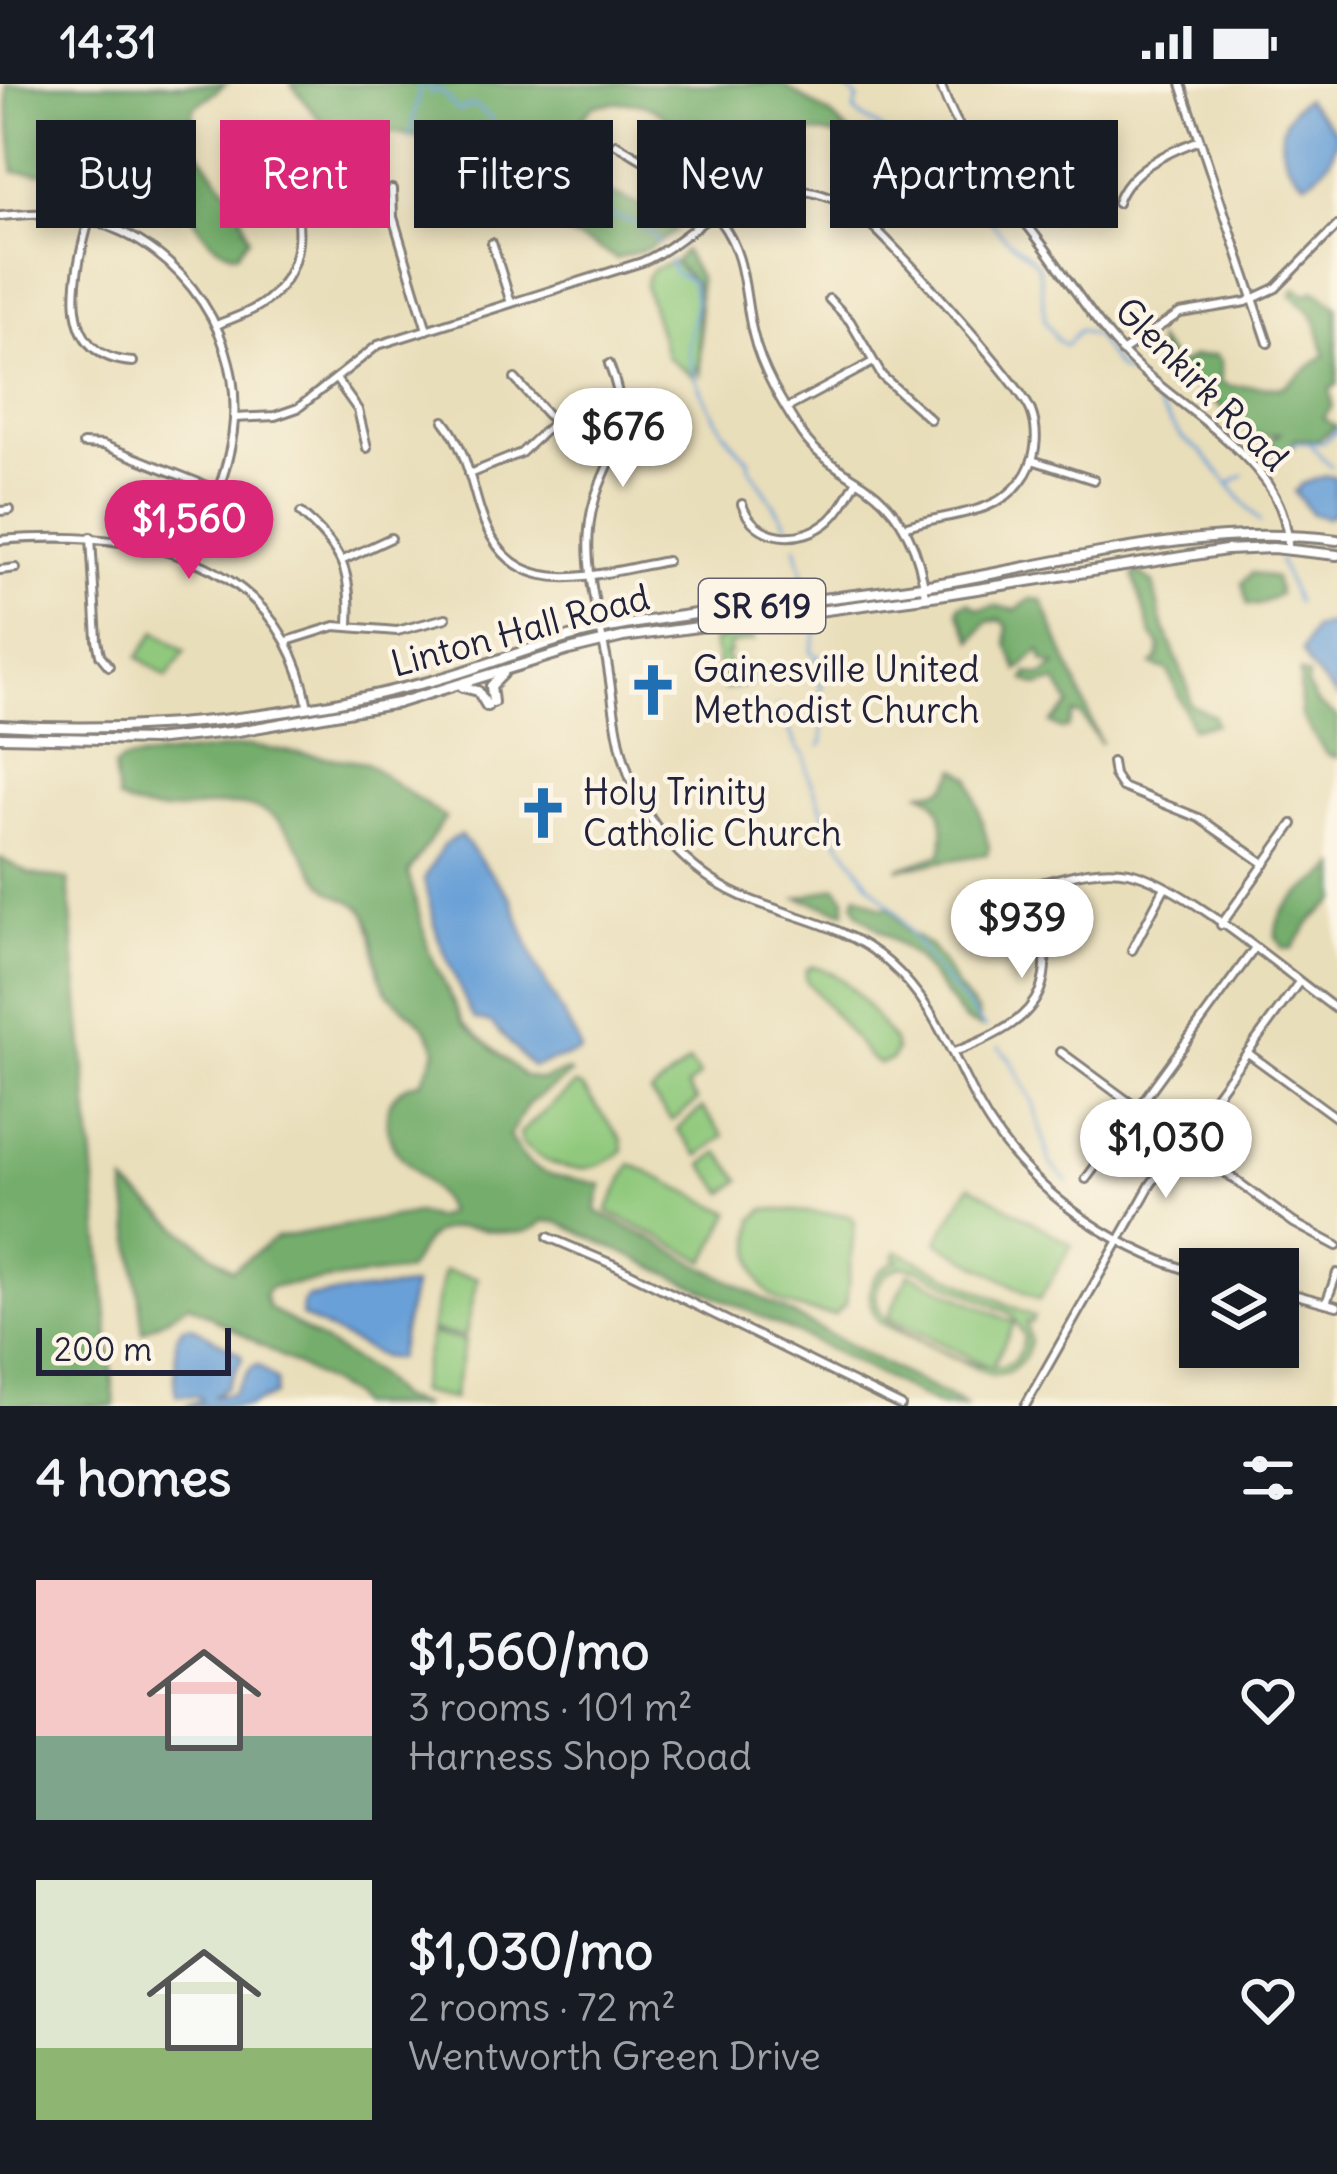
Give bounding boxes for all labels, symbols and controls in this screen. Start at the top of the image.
text: 14:31 [60,14,157,70]
chip: Buy [36,120,196,228]
chip: Rent [220,120,390,228]
chip: Filters [414,120,613,228]
chip: New [637,120,806,228]
chip: Apartment [830,120,1118,228]
street label: Glenkirk Road [1106,288,1298,480]
pin: $676 [552,388,694,490]
text: $676 [580,402,666,451]
pin: $1,560 [91,480,287,582]
text: $1,560 [131,494,247,543]
street label: Linton Hall Road [386,574,654,687]
road number: SR 619 [699,579,825,633]
place label: Gainesville United Methodist Church [693,647,980,733]
church icon: Gainesville United Methodist Church [624,661,682,719]
place label: Holy Trinity Catholic Church [583,770,842,856]
church icon: Holy Trinity Catholic Church [514,784,572,842]
pin: $939 [951,879,1093,981]
text: $939 [978,893,1066,942]
pin: $1,030 [1068,1099,1264,1201]
text: $1,030 [1107,1113,1225,1162]
map controls [1179,1248,1299,1368]
button: layers [1179,1248,1299,1368]
scale bar [36,1322,231,1375]
text: 200 m [54,1328,152,1370]
icon: filters [1235,1445,1301,1511]
text: 4 homes [36,1446,231,1510]
text: $1,560/mo [408,1619,649,1683]
icon: home [132,1628,276,1772]
icon: heart [1235,1667,1301,1733]
text: 3 rooms · 101 m² [408,1683,693,1732]
text: Harness Shop Road [408,1732,752,1781]
text: $1,030/mo [408,1919,653,1983]
icon: home [132,1928,276,2072]
icon: heart [1235,1967,1301,2033]
text: 2 rooms · 72 m² [408,1983,676,2032]
text: Wentworth Green Drive [408,2032,821,2081]

